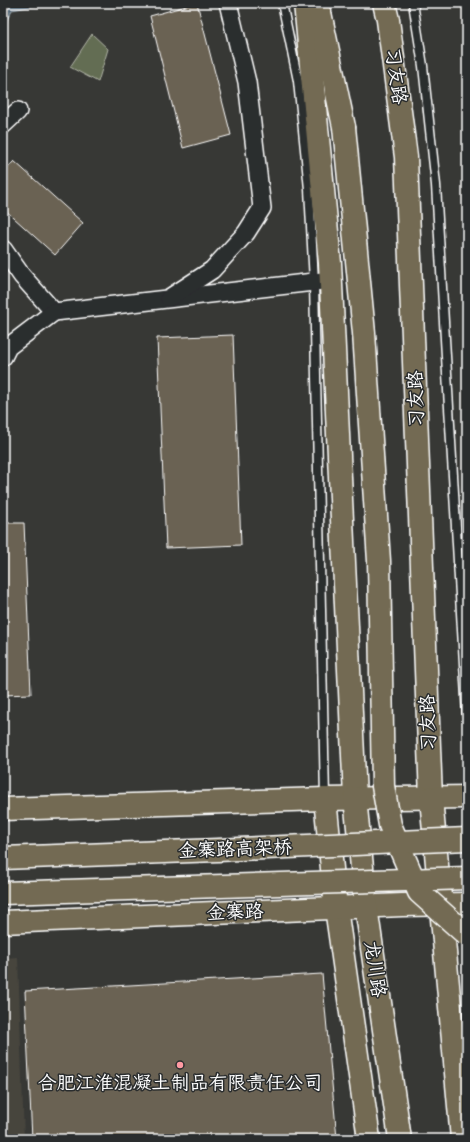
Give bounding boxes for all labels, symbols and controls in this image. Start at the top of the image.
street label: 习友路 [380,46,412,106]
street label: 习友路 [403,370,429,428]
street label: 习友路 [415,694,441,752]
street label: 金寨路高架桥 [178,835,292,863]
street label: 金寨路 [206,899,264,925]
street label: 龙川路 [359,939,391,999]
marker: 合肥江淮混凝土制品有限责任公司 [175,1060,185,1070]
place label: 合肥江淮混凝土制品有限责任公司 [37,1071,323,1095]

